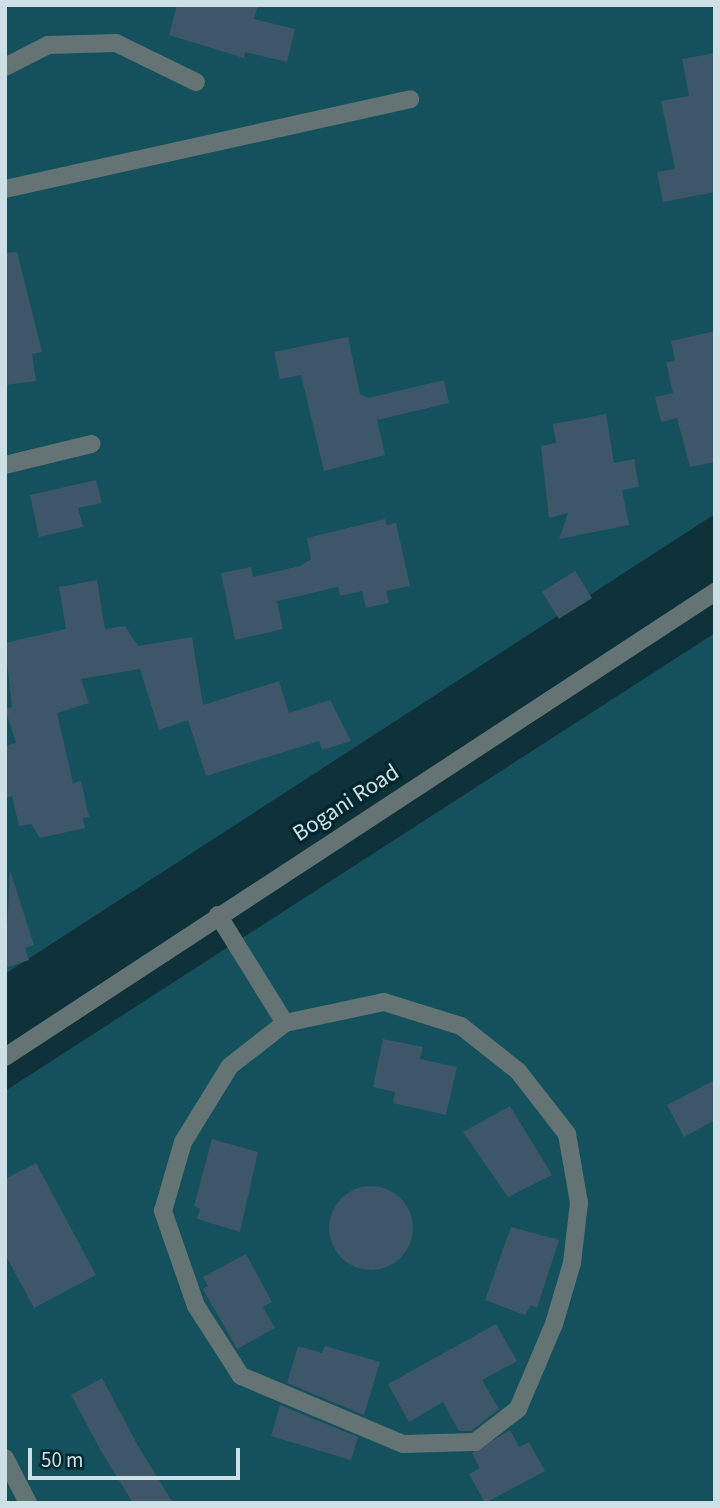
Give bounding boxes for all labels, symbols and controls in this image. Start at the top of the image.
street label: Bogani Road [288,758,404,848]
scale bar [32,1434,243,1478]
text: 50 m [41,1445,83,1475]

